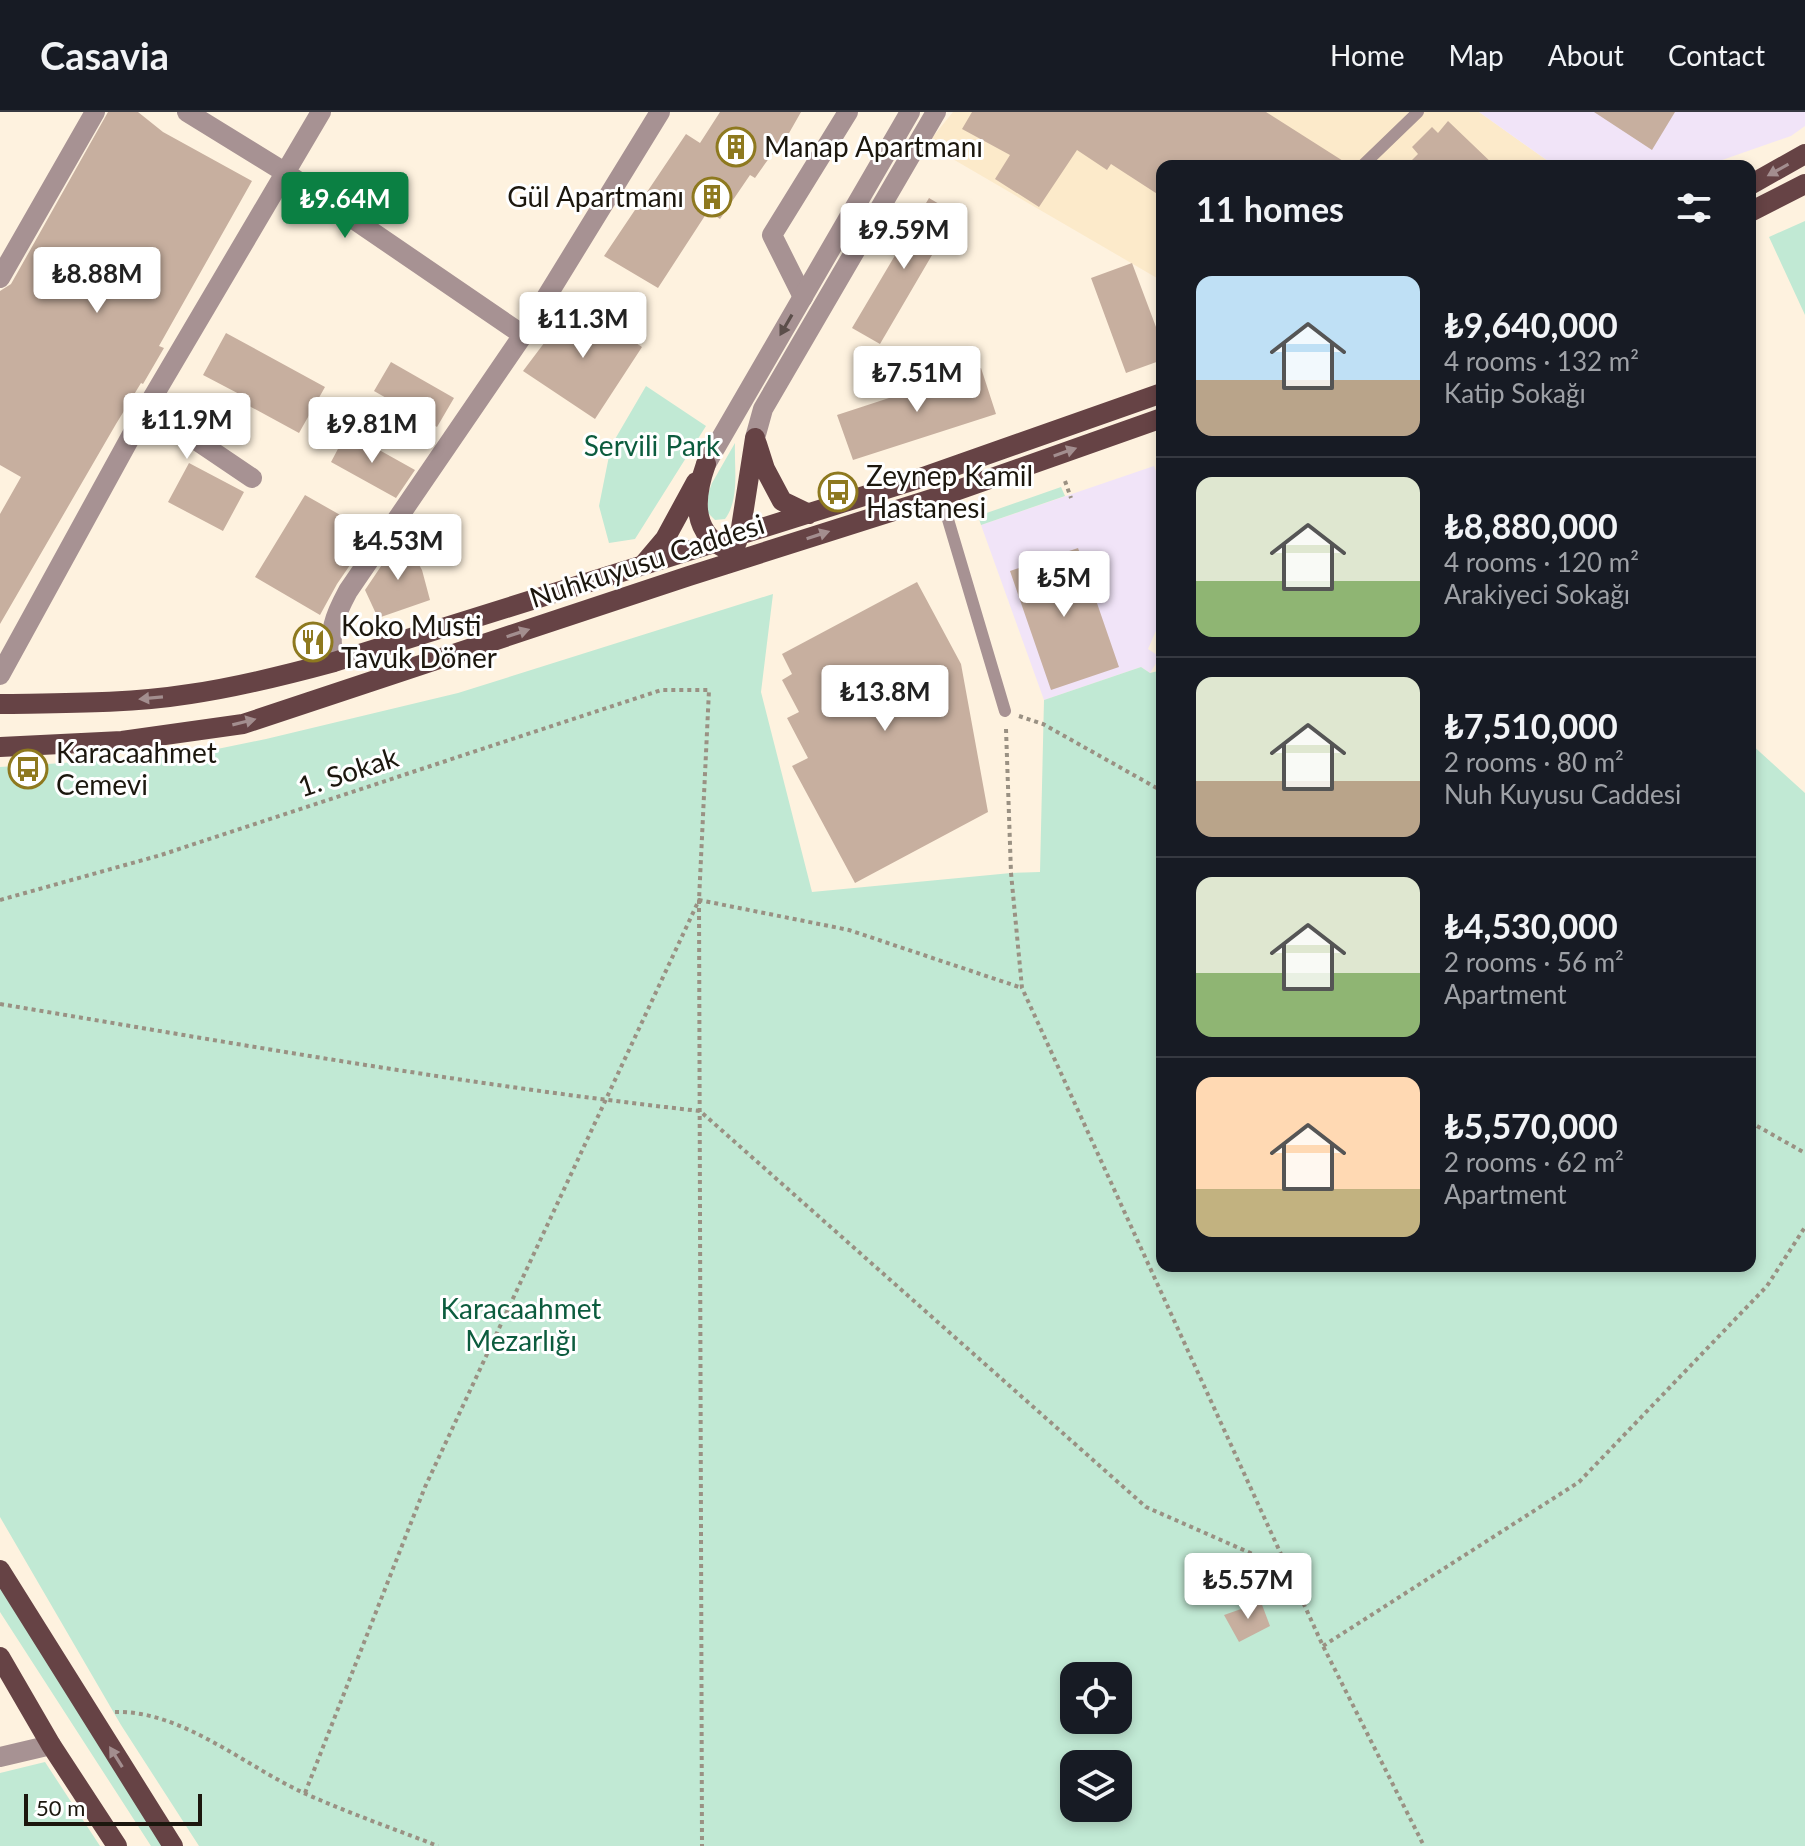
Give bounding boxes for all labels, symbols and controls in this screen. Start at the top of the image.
text: Casavia [40,32,169,78]
text: Home [1330,38,1405,72]
text: Map [1449,38,1504,72]
text: About [1548,38,1624,72]
text: Contact [1668,38,1765,72]
building icon: Manap Apartmanı [715,126,757,168]
place label: Manap Apartmanı [764,129,983,163]
one-way arrow [1766,163,1789,177]
pin: ₺9.64M [280,172,410,240]
building icon: Gül Apartmanı [691,176,733,218]
place label: Gül Apartmanı [507,179,684,213]
text: ₺9.64M [299,182,391,214]
icon: filters [1672,186,1716,230]
text: 11 homes [1196,188,1344,229]
pin: ₺9.59M [839,203,969,271]
text: ₺9.59M [858,213,950,245]
pin: ₺8.88M [32,247,162,315]
text: ₺8.88M [51,257,143,289]
pin: ₺11.3M [518,292,648,360]
text: ₺11.3M [537,302,629,334]
text: ₺9,640,000 [1444,304,1618,345]
icon: home [1260,308,1356,404]
one-way arrow [780,314,794,336]
text: 4 rooms · 132 m² [1444,345,1639,377]
pin: ₺7.51M [852,346,982,414]
text: ₺7.51M [871,356,963,388]
text: Katip Sokağı [1444,377,1586,409]
pin: ₺11.9M [122,393,252,461]
pin: ₺9.81M [307,397,437,465]
text: ₺11.9M [141,403,233,435]
text: ₺9.81M [326,407,418,439]
park label: Servili Park [584,428,721,462]
one-way arrow [1053,446,1077,458]
place label: Zeynep Kamil Hastanesi [866,458,1033,524]
bus stop icon: Zeynep Kamil Hastanesi [817,471,859,513]
text: ₺8,880,000 [1444,505,1618,546]
street label: Nuhkuyusu Caddesi [525,506,768,614]
icon: home [1260,509,1356,605]
pin: ₺4.53M [333,514,463,582]
text: ₺4.53M [352,524,444,556]
one-way arrow [807,528,831,541]
text: 4 rooms · 120 m² [1444,546,1639,578]
pin: ₺5M [1025,551,1103,619]
text: ₺5M [1037,561,1091,593]
text: Arakiyeci Sokağı [1444,578,1630,610]
place label: Koko Musti Tavuk Döner [341,608,497,674]
restaurant icon: Koko Musti Tavuk Döner [292,621,334,663]
one-way arrow [506,626,530,638]
pin: ₺13.8M [820,665,950,733]
text: ₺13.8M [839,675,931,707]
one-way arrow [138,692,163,705]
text: ₺7,510,000 [1444,705,1618,746]
icon: home [1260,709,1356,805]
one-way arrow [232,716,257,728]
place label: Karacaahmet Cemevi [56,735,217,801]
street label: 1. Sokak [293,739,403,803]
text: 2 rooms · 80 m² [1444,746,1624,778]
bus stop icon: Karacaahmet Cemevi [7,748,49,790]
text: Nuh Kuyusu Caddesi [1444,778,1681,810]
text: ₺4,530,000 [1444,905,1618,946]
icon: home [1260,909,1356,1005]
text: 2 rooms · 56 m² [1444,946,1624,978]
text: Apartment [1444,978,1567,1010]
text: ₺5,570,000 [1444,1105,1618,1146]
icon: home [1260,1109,1356,1205]
text: 2 rooms · 62 m² [1444,1146,1624,1178]
text: Apartment [1444,1178,1567,1210]
park label: Karacaahmet Mezarlığı [441,1291,601,1357]
pin: ₺5.57M [1183,1553,1313,1621]
text: ₺5.57M [1202,1563,1294,1595]
map controls [1060,1662,1132,1822]
button: locate [1060,1662,1132,1734]
one-way arrow [108,1746,123,1767]
button: layers [1060,1750,1132,1822]
scale bar [24,1790,202,1826]
text: 50 m [36,1794,85,1821]

